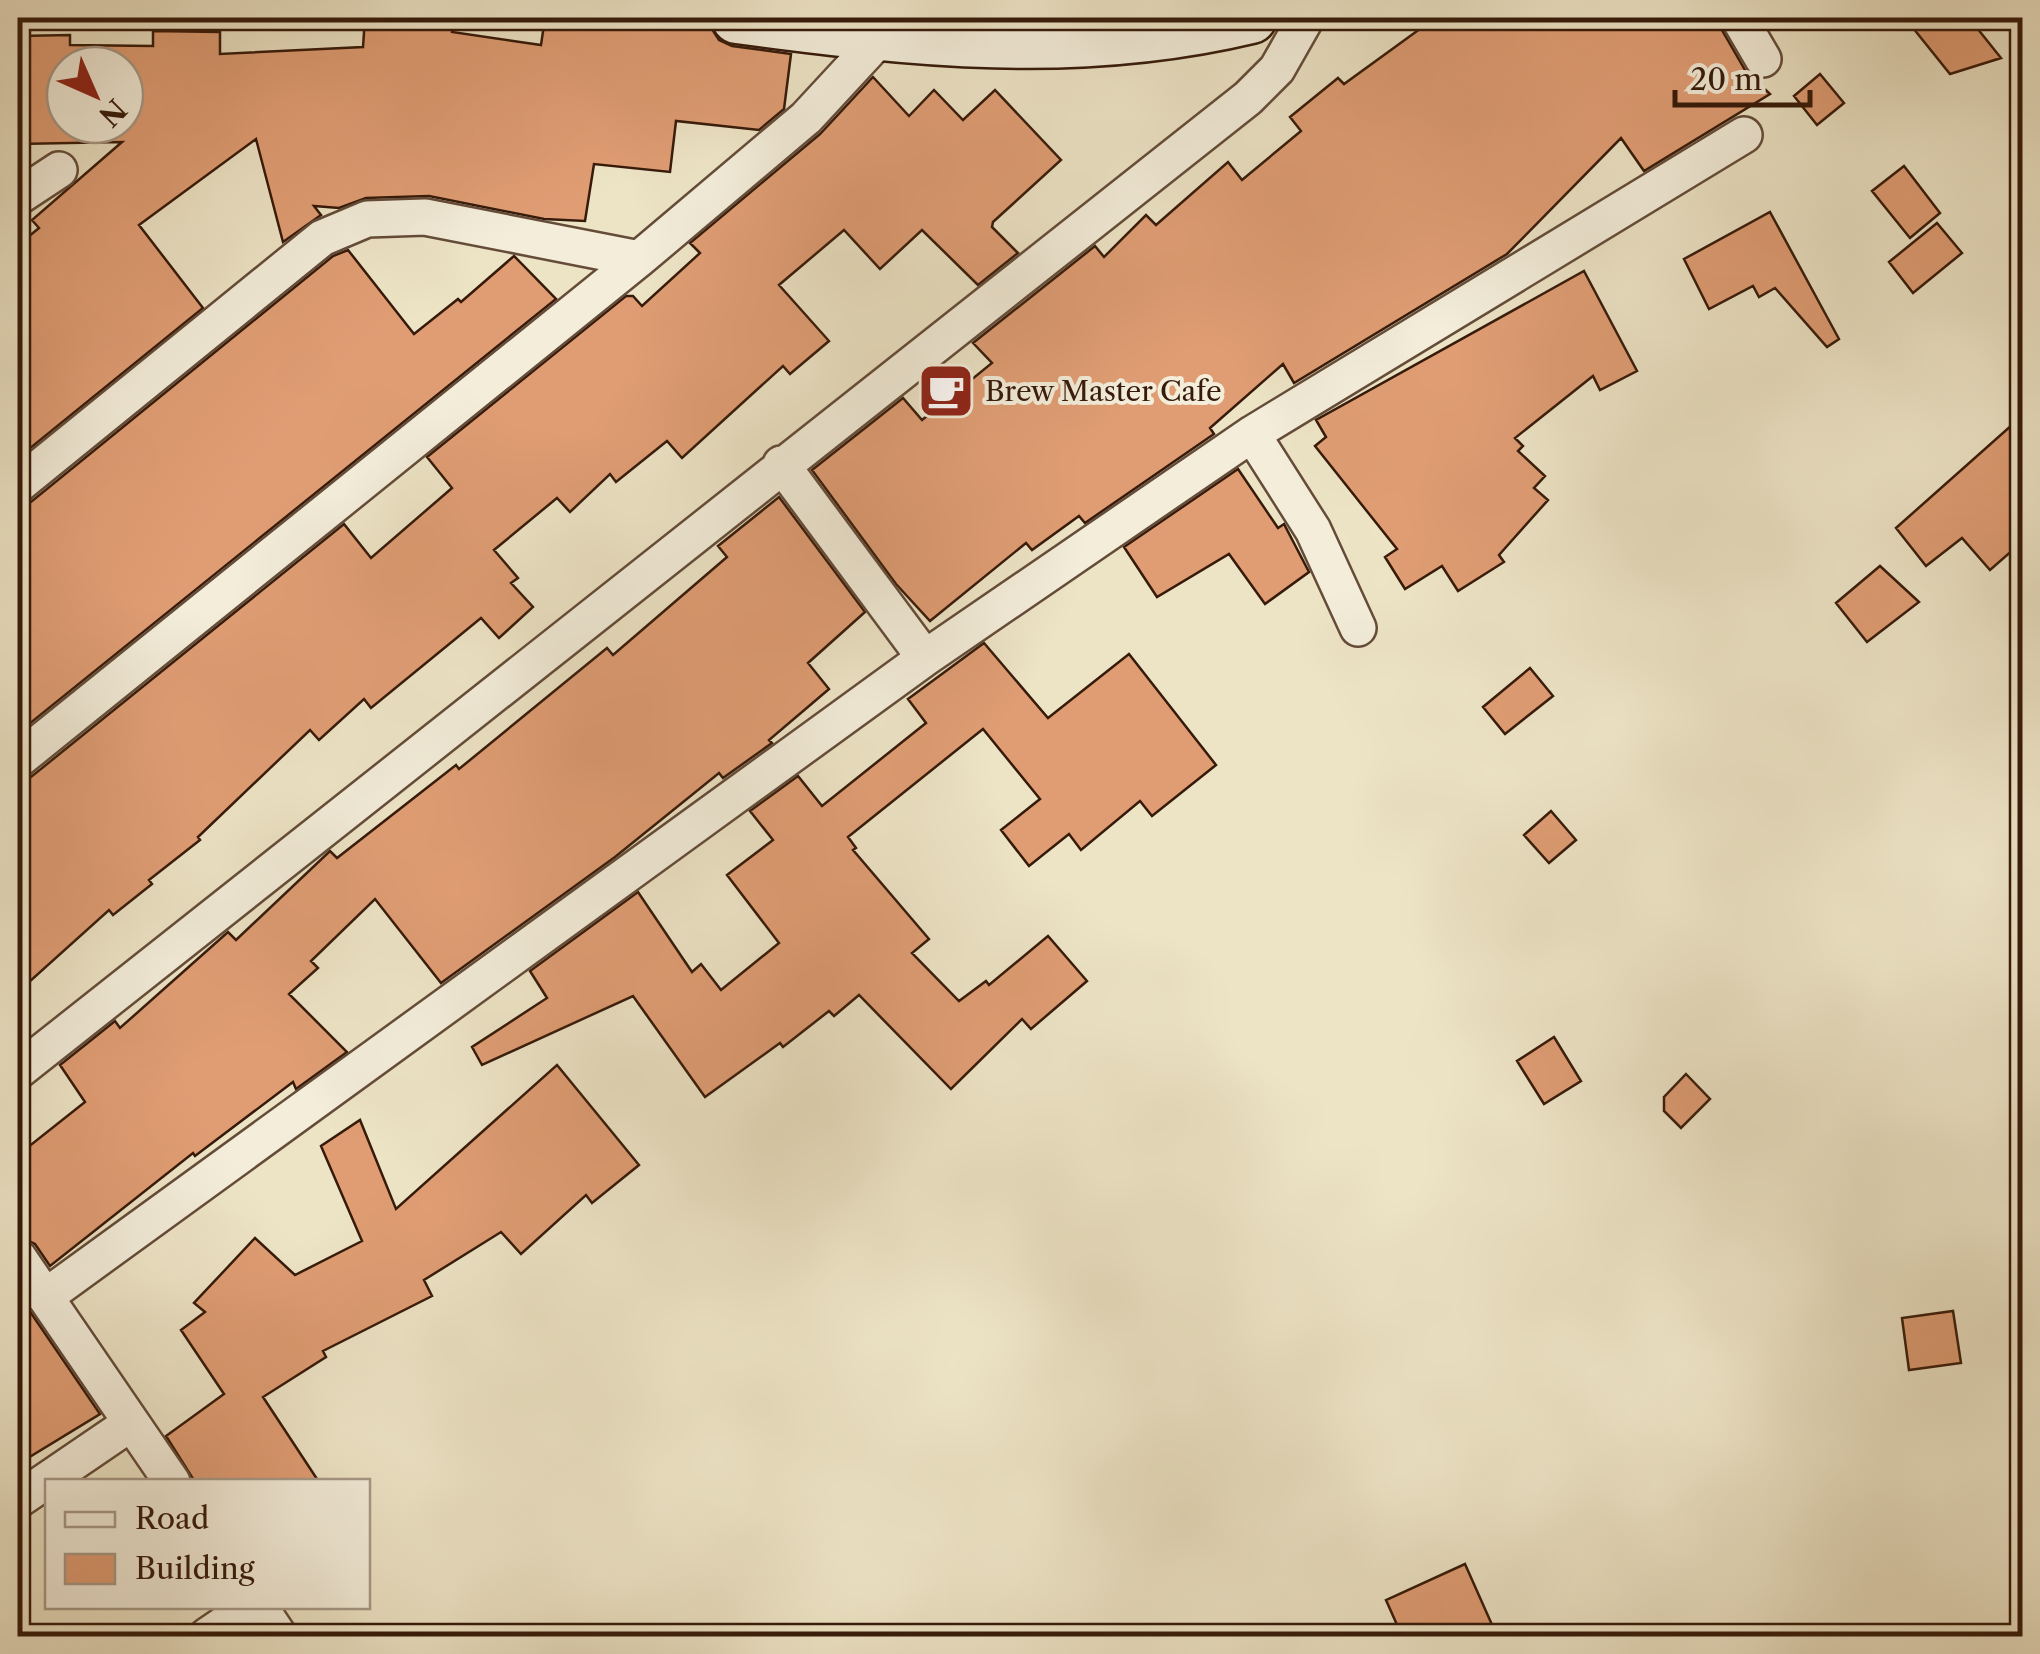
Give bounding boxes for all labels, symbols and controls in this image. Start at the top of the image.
north arrow [45,45,145,145]
scale bar [1675,45,1810,107]
text: 20 m [1690,61,1762,98]
text: N [92,92,133,133]
cafe icon: Brew Master Cafe [916,361,976,421]
place label: Brew Master Cafe [985,374,1222,408]
legend [45,1479,370,1609]
text: Road [135,1500,209,1537]
text: Building [135,1550,255,1587]

